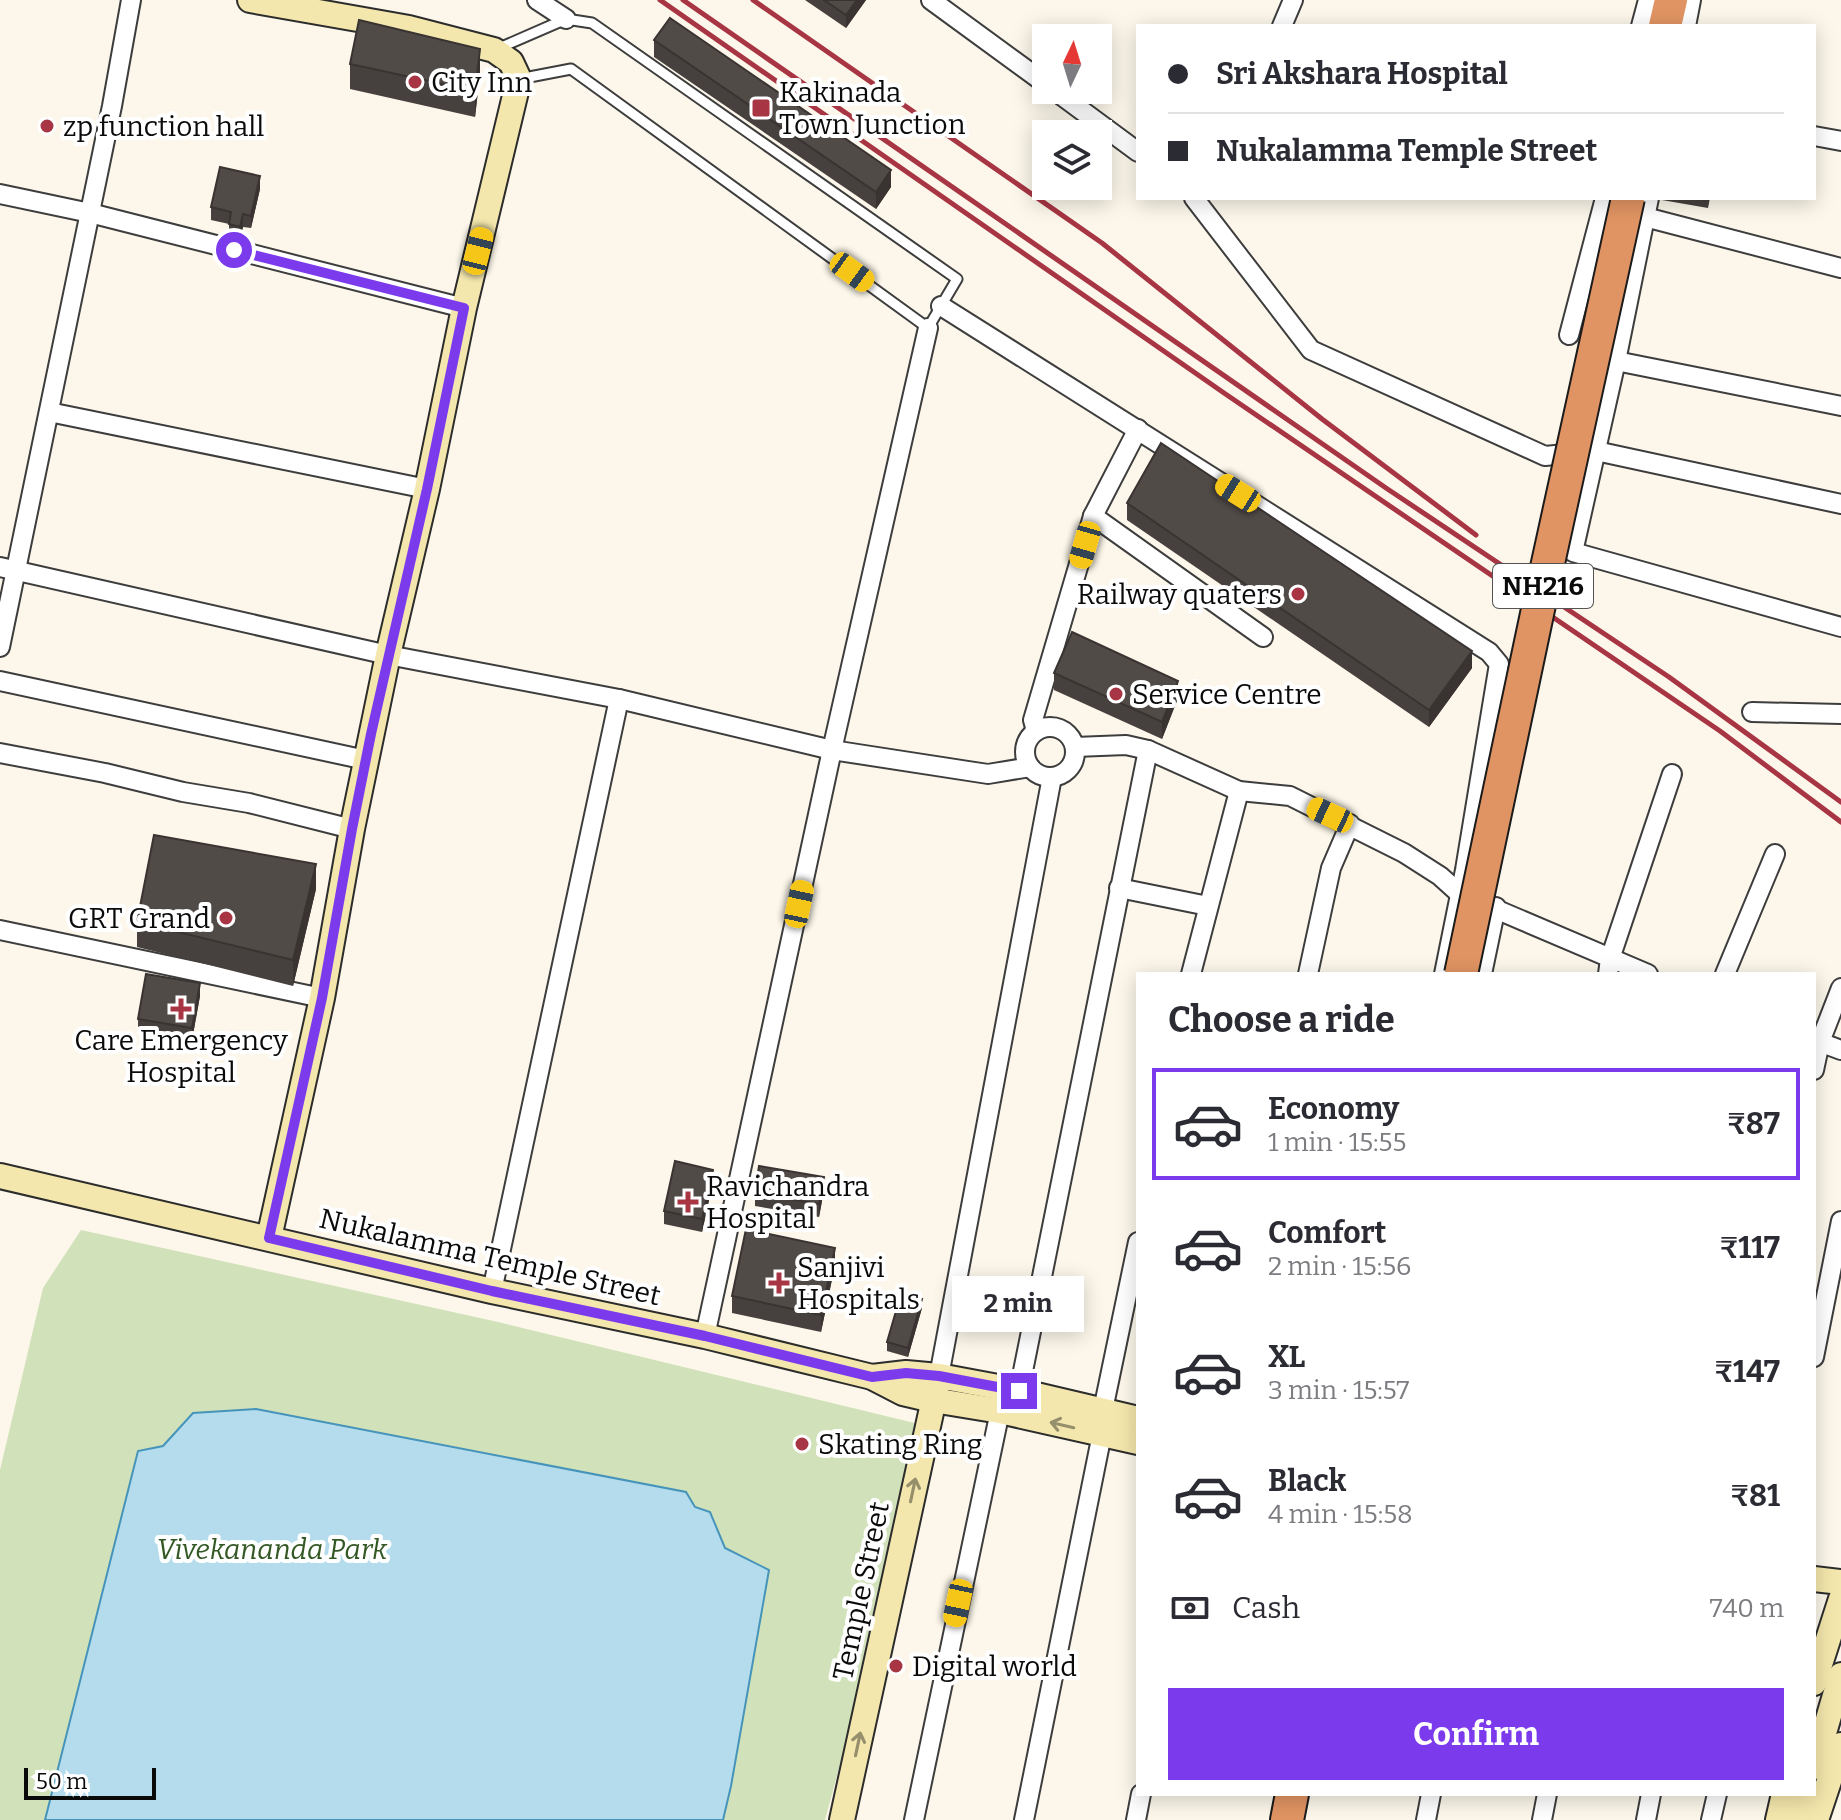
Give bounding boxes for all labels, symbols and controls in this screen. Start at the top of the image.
north arrow [1032,24,1112,104]
map controls [1032,24,1112,200]
text: Sri Akshara Hospital [1216,56,1508,92]
place label: City Inn [431,66,532,99]
marker: City Inn [406,73,424,91]
place label: Kakinada Town Junction [779,76,966,141]
marker: Kakinada Town Junction [750,97,772,119]
place label: zp function hall [63,110,264,143]
marker: zp function hall [38,117,56,135]
button: layers [1032,120,1112,200]
text: Nukalamma Temple Street [1216,133,1597,169]
car [461,225,495,277]
route start [216,232,252,268]
car [826,248,878,296]
car [1211,470,1265,516]
car [1067,519,1103,571]
road number: NH216 [1493,564,1593,608]
place label: Railway quaters [1077,578,1282,611]
marker: Railway quaters [1289,585,1307,603]
place label: Service Centre [1132,678,1322,711]
marker: Service Centre [1107,685,1125,703]
car [1303,794,1357,836]
car [782,878,816,930]
place label: GRT Grand [68,902,210,935]
marker: GRT Grand [217,909,235,927]
marker: Care Emergency Hospital [170,998,192,1020]
text: Choose a ride [1168,998,1395,1042]
place label: Care Emergency Hospital [74,1024,288,1089]
icon: car [1172,1088,1244,1160]
text: Economy [1268,1091,1399,1127]
text: ₹87 [1727,1106,1780,1142]
text: 1 min · 15:55 [1268,1127,1406,1158]
place label: Ravichandra Hospital [706,1170,869,1235]
marker: Ravichandra Hospital [677,1191,699,1213]
street label: Nukalamma Temple Street [316,1202,664,1312]
icon: car [1172,1212,1244,1284]
text: Comfort [1268,1215,1386,1251]
text: ₹117 [1719,1230,1780,1266]
place label: Sanjivi Hospitals [797,1251,920,1316]
text: 2 min · 15:56 [1268,1251,1411,1282]
marker: Sanjivi Hospitals [768,1272,790,1294]
callout: 2 min [953,1275,1085,1331]
text: 2 min [983,1288,1053,1319]
icon: car [1172,1336,1244,1408]
text: XL [1268,1339,1305,1375]
text: ₹147 [1714,1354,1780,1390]
route end [1001,1373,1037,1409]
text: 3 min · 15:57 [1268,1375,1409,1406]
one-way arrow [1050,1417,1075,1432]
place label: Skating Ring [818,1428,982,1461]
marker: Skating Ring [793,1435,811,1453]
icon: car [1172,1460,1244,1532]
text: Black [1268,1463,1346,1499]
one-way arrow [906,1477,921,1503]
text: ₹81 [1730,1478,1780,1514]
street label: Temple Street [826,1499,896,1683]
text: 4 min · 15:58 [1268,1499,1413,1530]
park label: Vivekananda Park [157,1533,388,1566]
car [941,1577,975,1629]
icon: cash [1168,1586,1212,1630]
text: Cash [1232,1590,1300,1626]
text: 740 m [1709,1593,1784,1624]
place label: Digital world [912,1650,1077,1683]
marker: Digital world [887,1657,905,1675]
button: Confirm [1168,1688,1784,1780]
one-way arrow [851,1731,866,1757]
scale bar [24,1764,156,1800]
text: 50 m [36,1768,87,1795]

